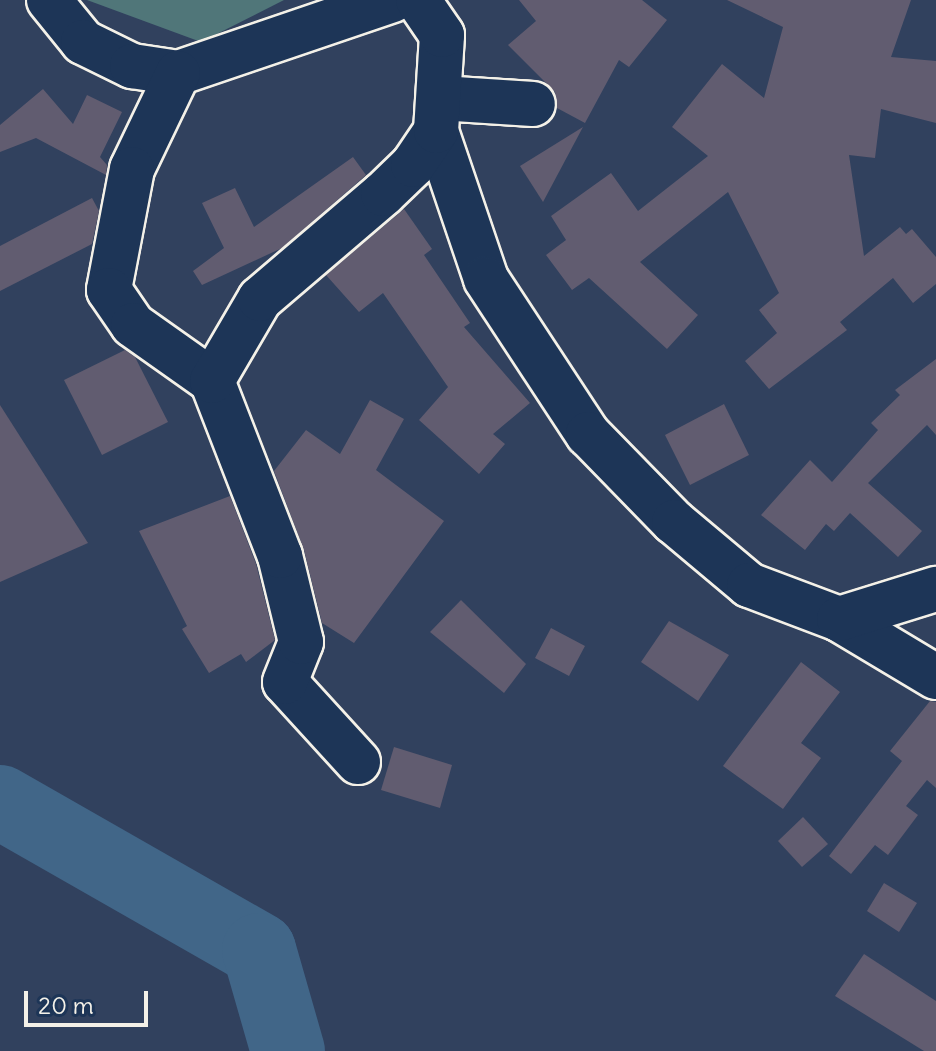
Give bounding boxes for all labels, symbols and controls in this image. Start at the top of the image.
scale bar [28,975,152,1025]
text: 20 m [38,990,94,1020]

